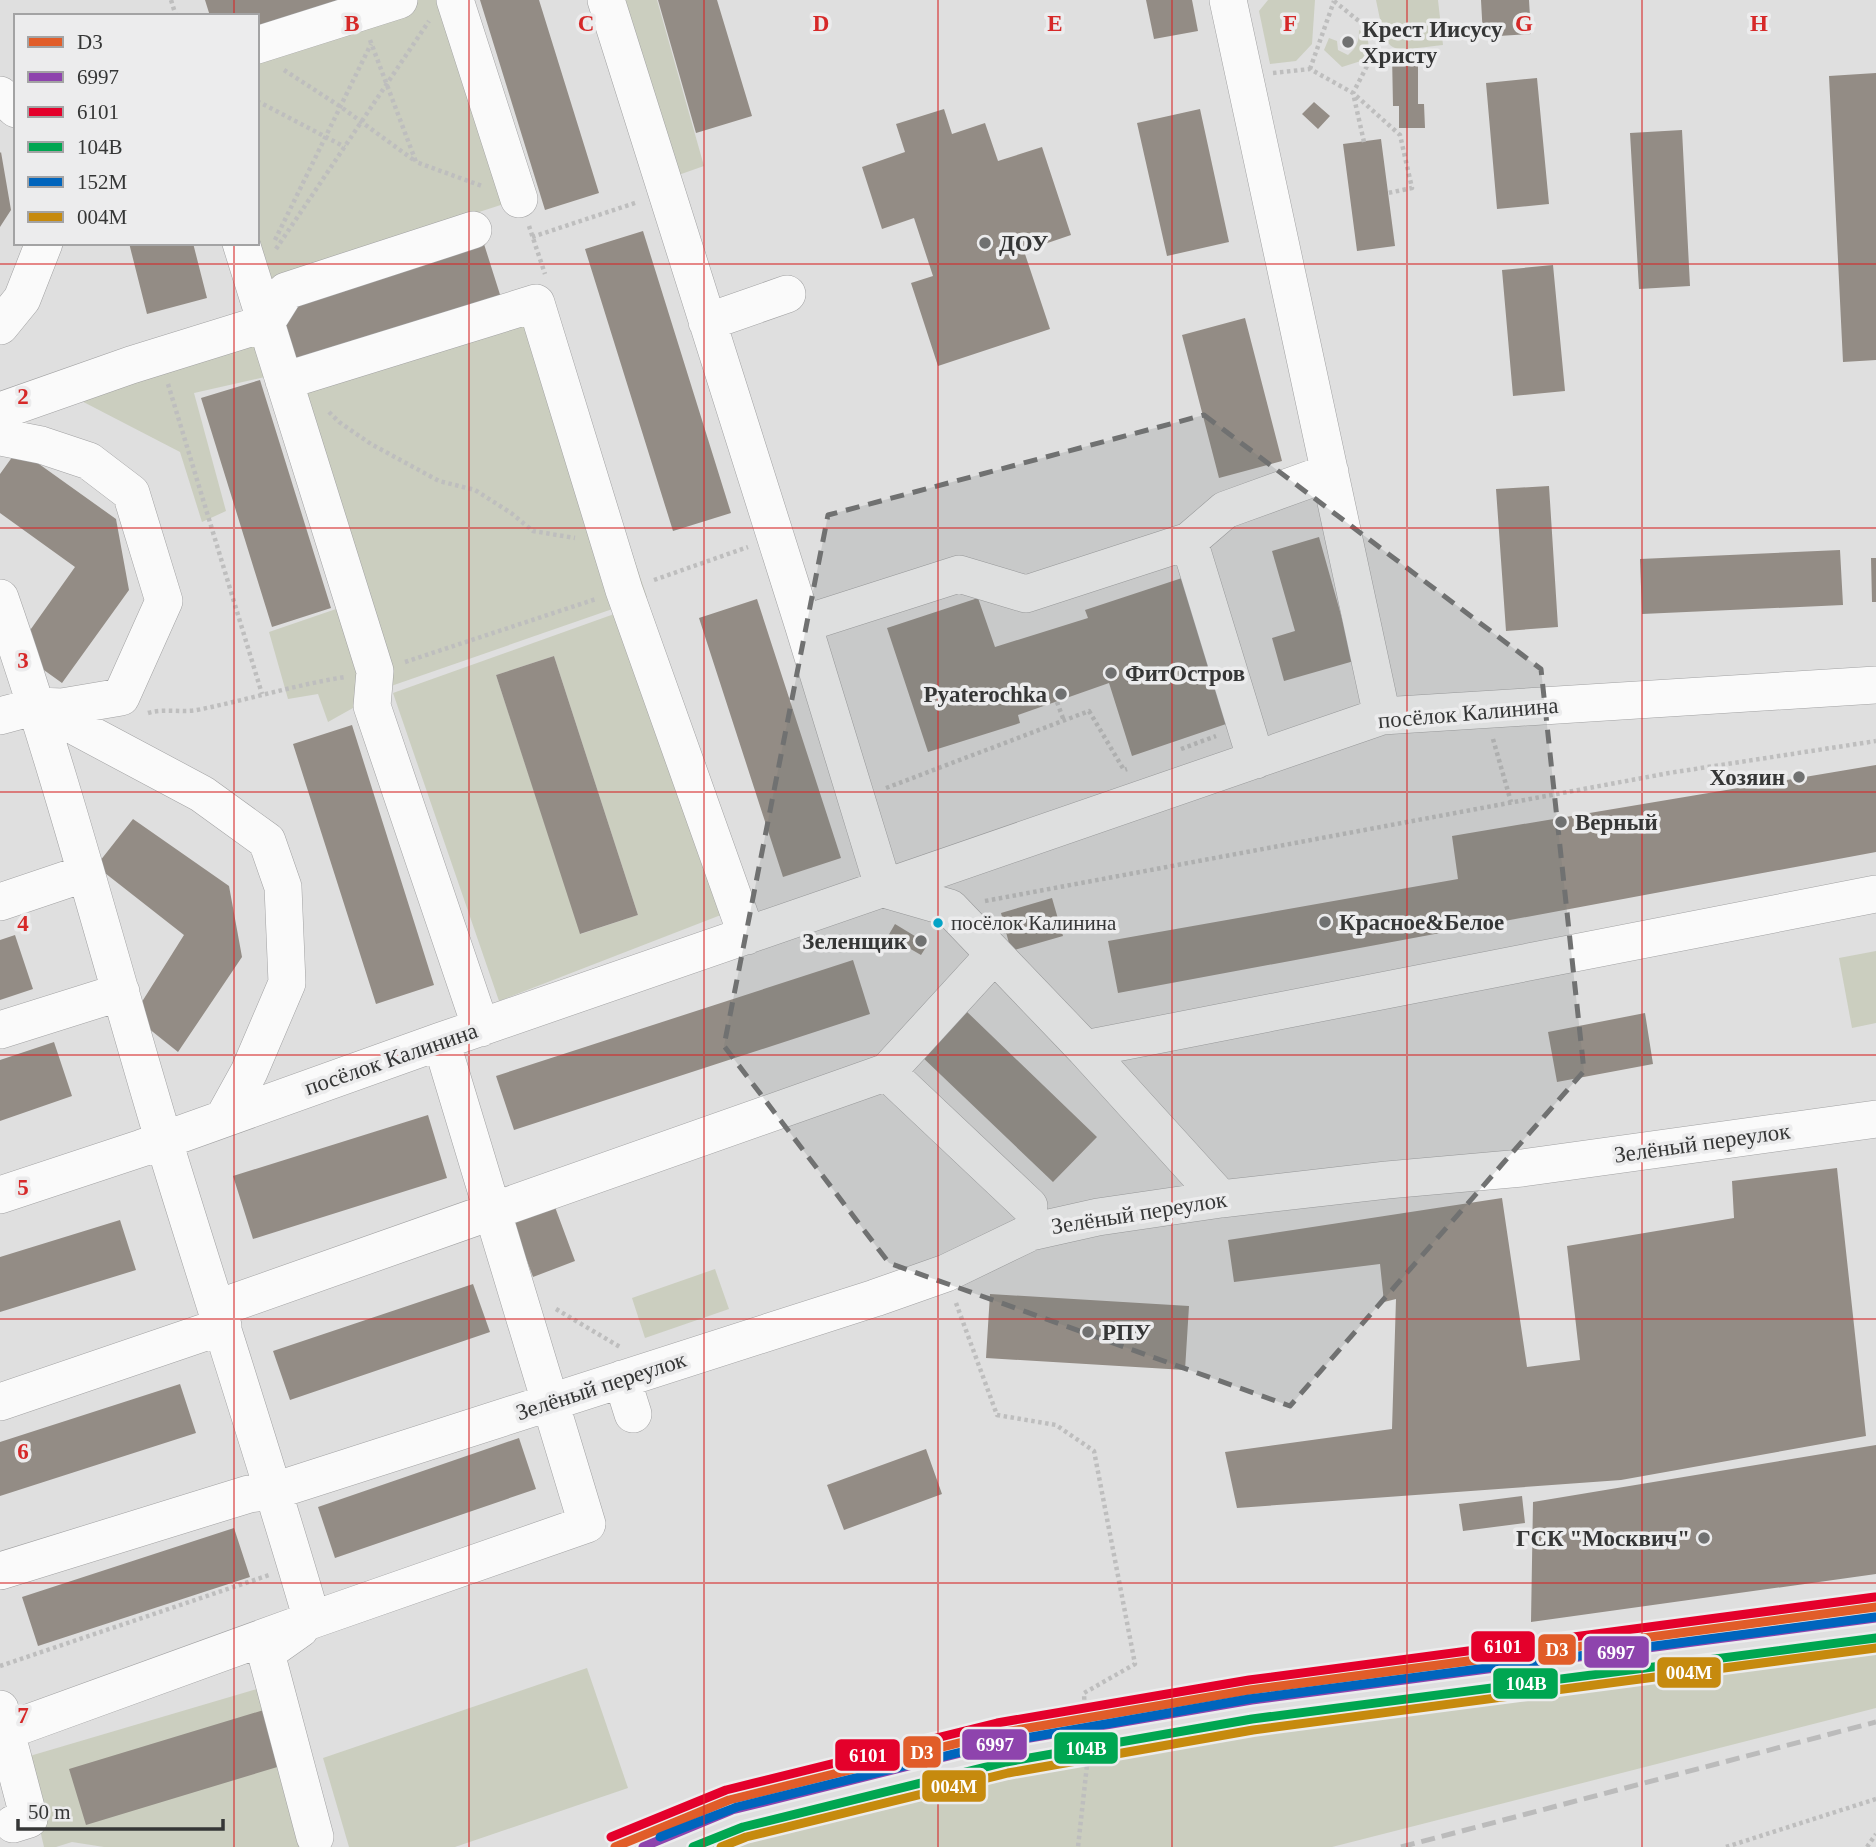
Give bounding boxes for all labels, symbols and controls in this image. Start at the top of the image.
text: B [344,11,360,36]
text: C [578,11,594,36]
text: D [813,11,829,36]
text: E [1047,11,1063,36]
text: F [1283,11,1297,36]
text: G [1515,11,1533,36]
text: H [1750,11,1768,36]
legend [14,14,259,245]
place label: Крест Иисусу Христу [1362,17,1503,68]
text: D3 [77,30,103,54]
marker: Крест Иисусу Христу [1340,34,1356,50]
text: 6997 [77,65,119,89]
text: 6101 [77,100,119,124]
text: 104В [77,135,123,159]
text: 152М [77,170,128,194]
text: 004М [77,205,128,229]
place label: ДОУ [999,231,1048,256]
marker: ДОУ [977,235,993,251]
text: 2 [17,384,29,409]
text: 3 [17,648,29,673]
place label: ФитОстров [1125,661,1245,686]
marker: ФитОстров [1103,665,1119,681]
place label: Pyaterochka [923,682,1047,707]
marker: Pyaterochka [1053,686,1069,702]
street label: посёлок Калинина [1377,693,1559,733]
place label: Хозяин [1709,765,1785,790]
marker: Хозяин [1791,769,1807,785]
place label: Верный [1575,810,1658,835]
marker: Верный [1553,814,1569,830]
place label: Красное&Белое [1339,910,1504,935]
text: 4 [17,911,29,936]
place label: посёлок Калинина [951,911,1117,935]
marker: Красное&Белое [1317,914,1333,930]
marker: посёлок Калинина [931,916,945,930]
place label: Зеленщик [802,929,908,954]
marker: Зеленщик [913,933,929,949]
street label: посёлок Калинина [301,1018,481,1100]
street label: Зелёный переулок [1612,1118,1792,1168]
text: 5 [17,1175,29,1200]
street label: Зелёный переулок [1049,1187,1229,1239]
place label: РПУ [1102,1320,1151,1345]
marker: РПУ [1080,1324,1096,1340]
street label: Зелёный переулок [513,1346,690,1425]
text: 6 [17,1439,29,1464]
place label: ГСК "Москвич" [1516,1526,1690,1551]
marker: ГСК "Москвич" [1696,1530,1712,1546]
line badge: 6101 [1470,1630,1536,1663]
line badge: D3 [1537,1633,1577,1666]
line badge: 6997 [1583,1635,1650,1669]
text: 6101 [1484,1636,1522,1657]
text: D3 [1545,1639,1569,1660]
text: 6997 [1597,1642,1636,1663]
line badge: 004М [1656,1656,1722,1689]
text: 004М [1666,1662,1712,1683]
line badge: 104В [1492,1667,1559,1700]
text: 104В [1505,1673,1547,1694]
text: 7 [17,1703,29,1728]
line badge: 6997 [961,1728,1028,1761]
line badge: 104В [1053,1731,1119,1765]
text: 6997 [976,1734,1015,1755]
line badge: D3 [902,1735,942,1769]
line badge: 6101 [834,1738,901,1772]
text: 104В [1065,1738,1107,1759]
text: D3 [910,1742,934,1763]
text: 6101 [849,1745,887,1766]
line badge: 004М [921,1769,987,1803]
text: 004М [931,1776,977,1797]
scale bar [18,1787,222,1831]
text: 50 m [28,1800,71,1824]

